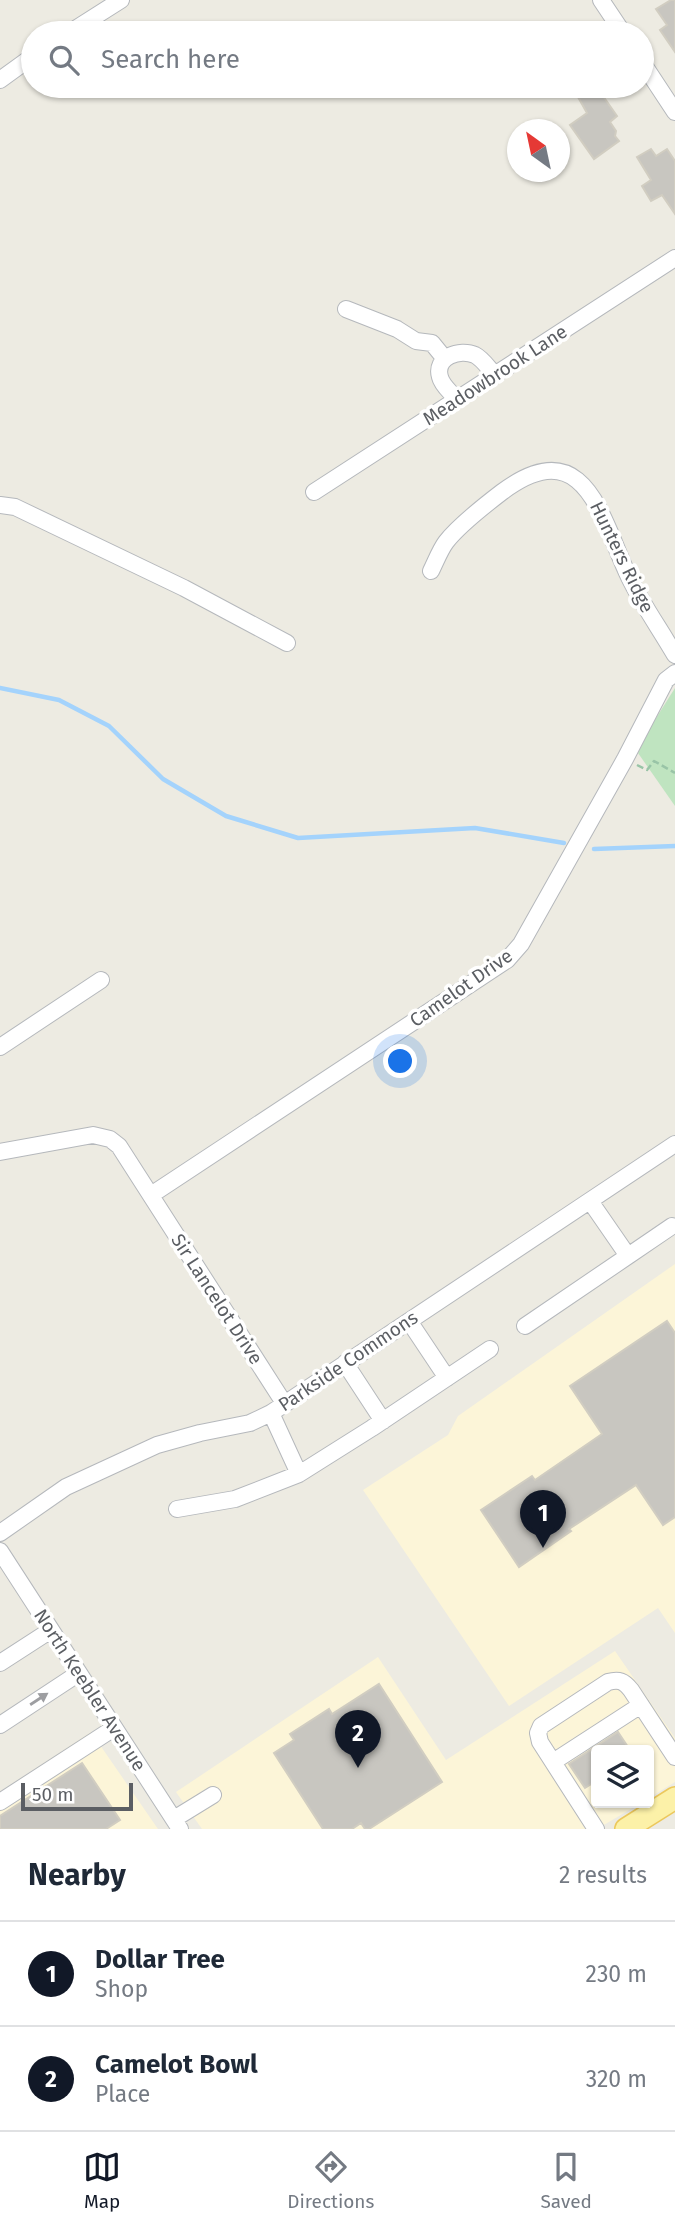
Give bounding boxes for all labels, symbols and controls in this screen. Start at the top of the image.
search box [21,21,654,98]
icon: search [45,41,83,79]
text: Search here [101,44,240,75]
north arrow [507,119,570,182]
street label: Meadowbrook Lane [419,320,571,430]
street label: Hunters Ridge [585,498,659,616]
street label: Camelot Drive [405,944,517,1032]
your location [383,1044,417,1078]
street label: Sir Lancelot Drive [166,1229,268,1369]
street label: Parkside Commons [274,1306,422,1416]
pin: 1 [520,1490,566,1548]
street label: North Keebler Avenue [29,1605,151,1775]
one-way arrow [30,1693,49,1706]
pin: 2 [335,1710,381,1768]
map controls [591,1745,654,1808]
button: layers [591,1745,654,1808]
scale bar [21,1780,133,1812]
text: 50 m [32,1783,73,1806]
text: Nearby [28,1857,126,1893]
text: 2 results [559,1861,647,1889]
text: Dollar Tree [95,1944,225,1975]
text: 1 [46,1960,56,1988]
text: 230 m [586,1960,647,1988]
text: Shop [95,1975,148,2003]
text: Camelot Bowl [95,2049,258,2080]
text: 2 [45,2065,57,2093]
text: 320 m [586,2065,647,2093]
text: Place [95,2080,150,2108]
tab: Map [83,2148,121,2213]
tab: Directions [287,2148,374,2213]
tab: Saved [541,2148,592,2213]

